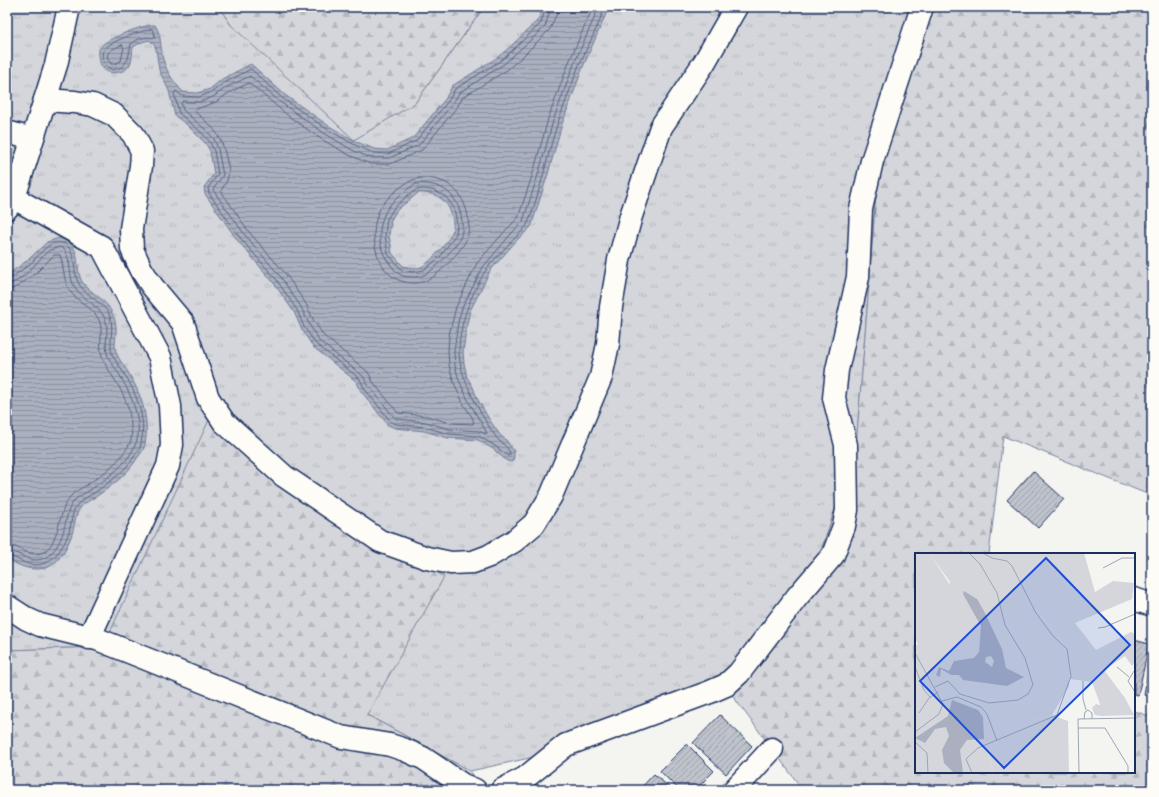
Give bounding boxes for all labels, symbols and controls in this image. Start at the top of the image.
inset map [915,553,1135,773]

